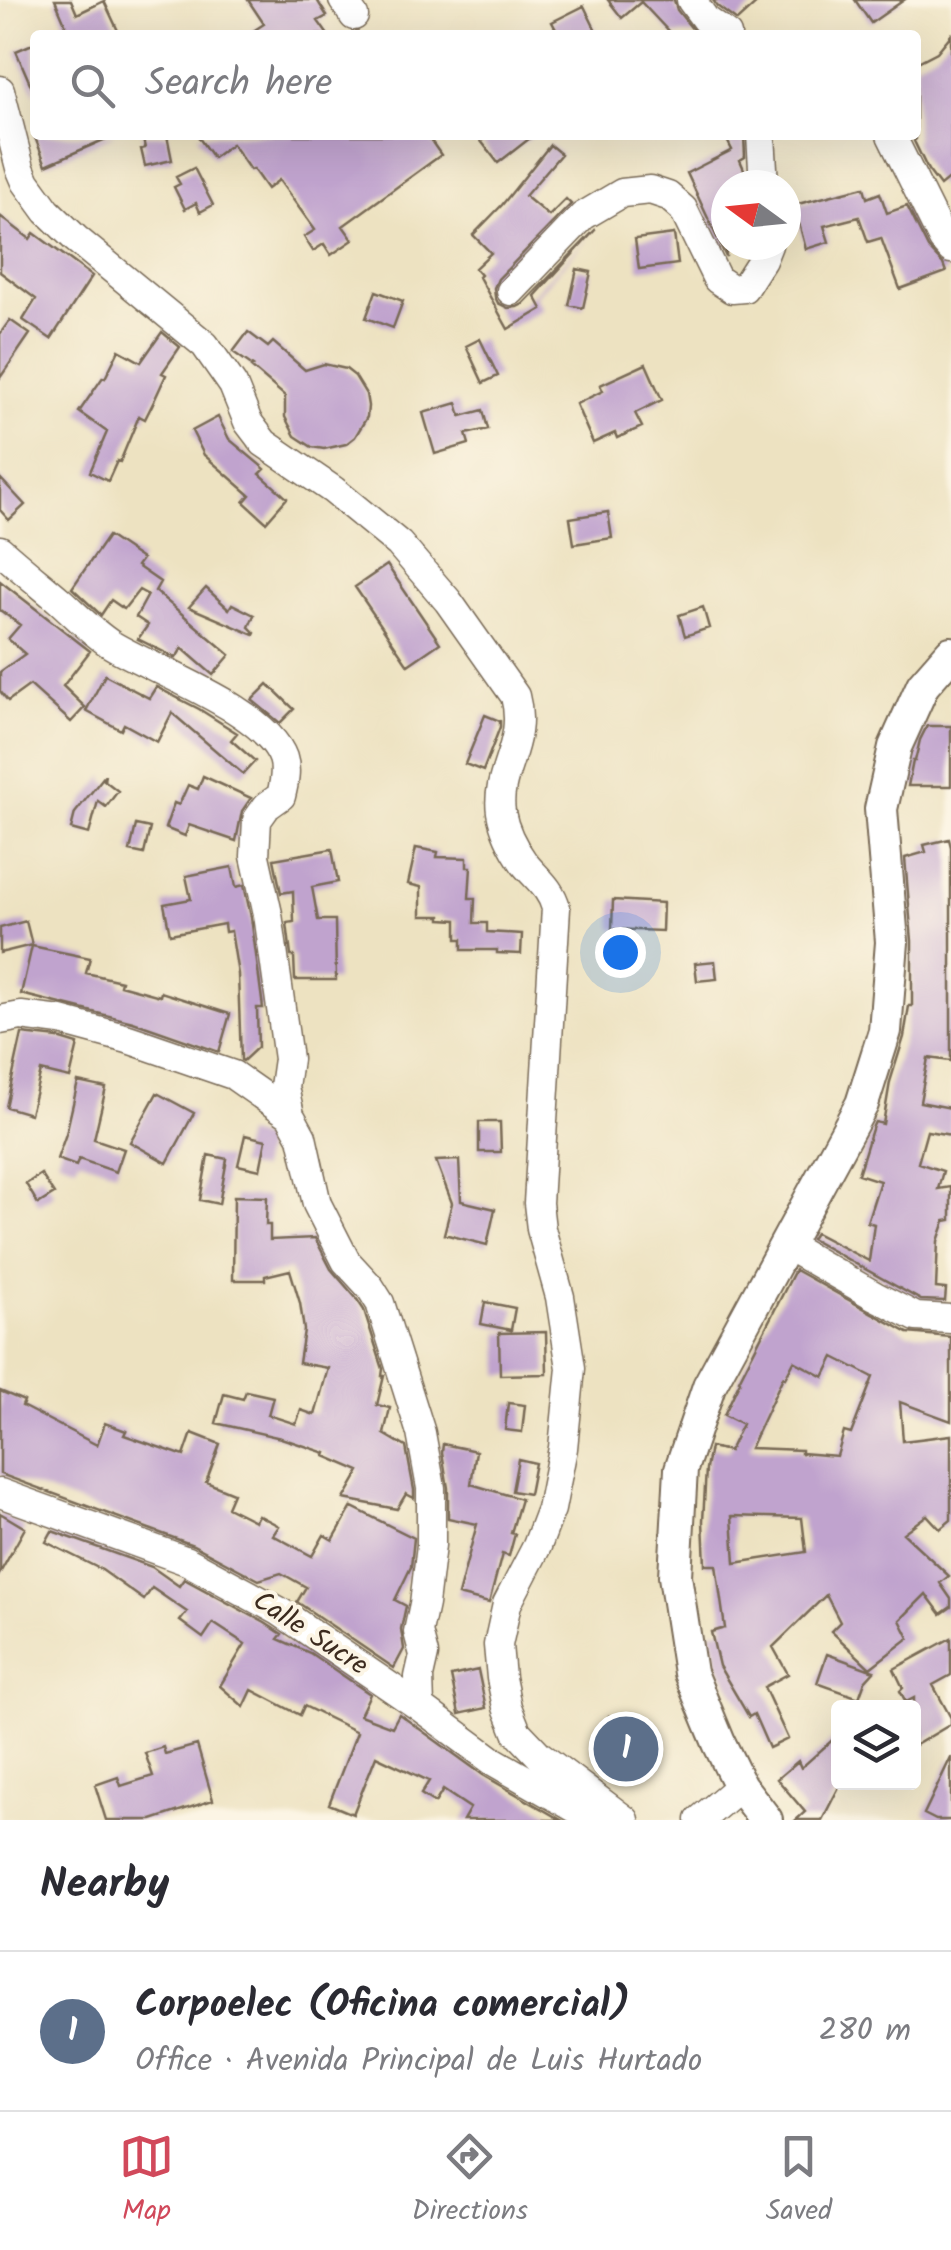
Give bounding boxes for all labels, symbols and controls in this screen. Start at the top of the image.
search box [30,30,921,140]
text: Search here [145,55,332,115]
icon: search [65,58,120,113]
north arrow [711,170,801,260]
your location [595,927,646,978]
street label: Calle Sucre [243,1580,377,1689]
map controls [831,1700,921,1790]
button: layers [831,1700,921,1790]
pin: 1 [594,1712,658,1786]
text: Nearby [40,1852,169,1919]
text: Corpoelec (Oficina comercial) [135,1976,630,2036]
text: 1 [68,2006,77,2057]
text: 280 m [819,2006,911,2057]
text: Office · Avenida Principal de Luis Hurtado [135,2036,702,2087]
tab: Map [119,2129,174,2234]
tab: Directions [412,2129,528,2234]
tab: Saved [766,2129,832,2234]

